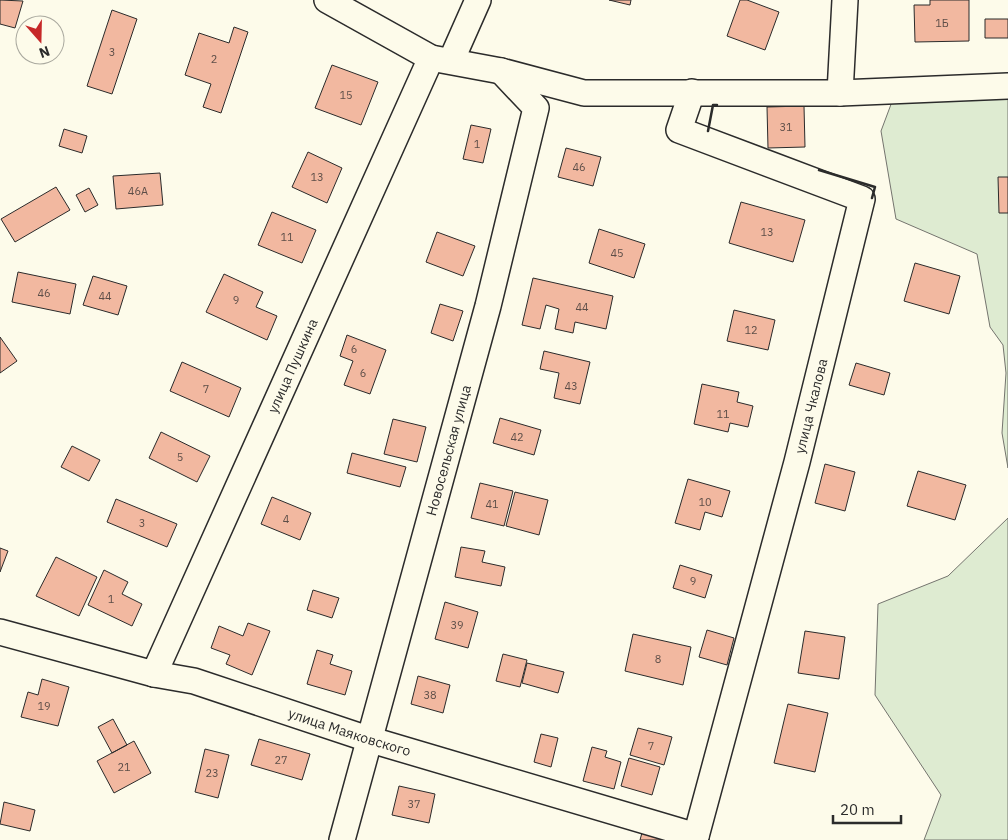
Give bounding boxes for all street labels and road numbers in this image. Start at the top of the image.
street label: улица Пушкина [264,315,322,416]
street label: улица Чкалова [791,356,832,455]
street label: Новосельская улица [422,382,475,518]
street label: улица Маяковского [286,704,413,760]

